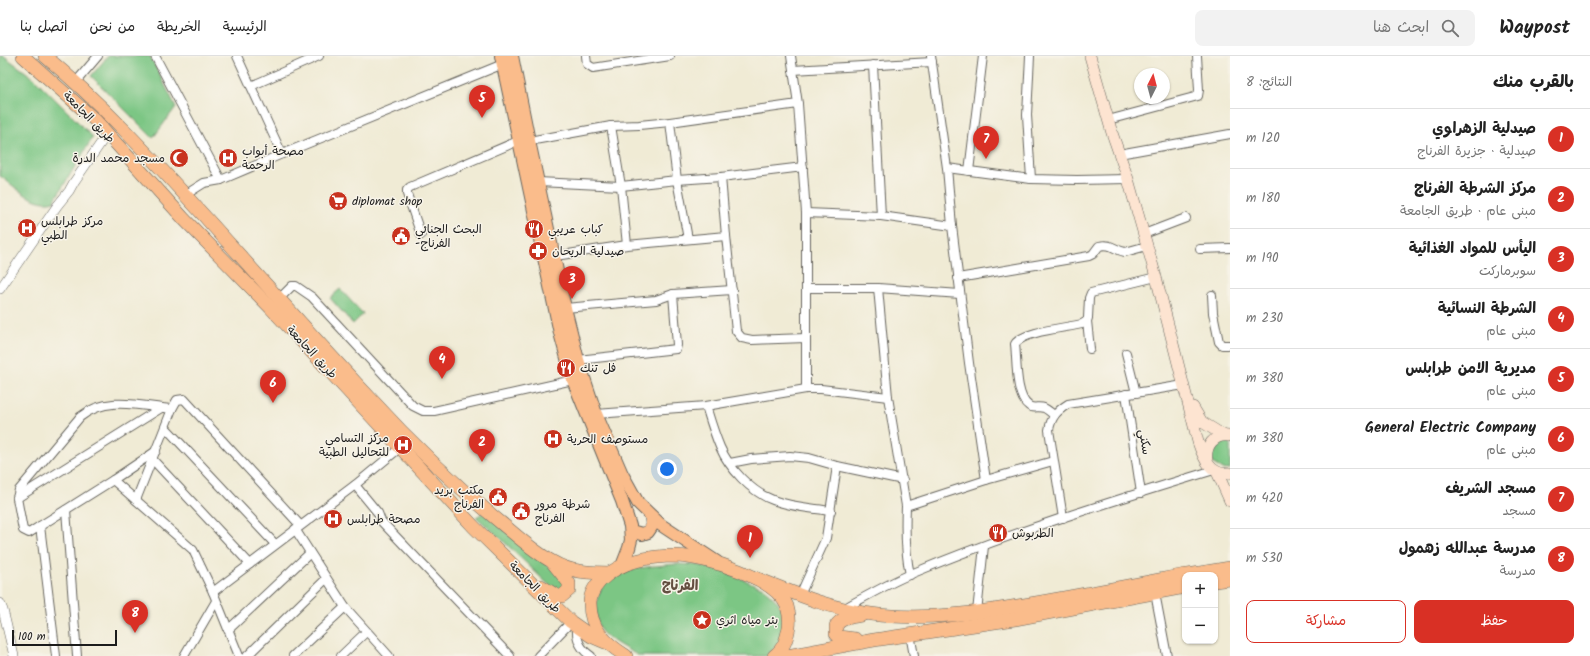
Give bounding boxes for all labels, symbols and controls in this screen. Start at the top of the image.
search box [1195,10,1475,46]
text: Waypost [1499,13,1570,43]
text: اتصل بنا [20,16,68,38]
text: من نحن [90,16,135,38]
text: الخريطة [157,16,201,38]
text: الرئيسية [223,16,267,38]
text: ابحث هنا [1373,16,1429,40]
icon: search [1439,17,1461,39]
north arrow [1134,68,1170,104]
text: بالقرب منك [1493,69,1574,96]
text: النتائج: 8 [1246,72,1292,93]
pin: 5 [469,85,495,118]
street label: طريق الجامعة [58,87,119,148]
text: صيدلية الزهراوي [1432,117,1536,141]
pin: 7 [973,126,999,159]
text: 120 m [1246,128,1280,149]
text: 1 [1559,128,1563,149]
text: صيدلية · جزيرة الفرناج [1417,141,1536,162]
place label: مصحة أبواب الرحمة [242,142,304,175]
mosque icon: مسجد محمد الدرة [168,147,190,169]
hospital icon: مصحة أبواب الرحمة [217,147,239,169]
place label: مسجد محمد الدرة [73,149,165,168]
text: مركز الشرطة الفرناج [1414,177,1536,201]
text: 180 m [1246,188,1280,209]
text: 2 [1557,188,1565,209]
supermarket icon: diplomat shop [327,190,349,212]
place label: diplomat shop [352,192,423,211]
text: مبنى عام · طريق الجامعة [1400,201,1536,222]
place label: مركز طرابلس الطبي [41,212,103,246]
hospital icon: مركز طرابلس الطبي [16,217,38,239]
restaurant icon: كباب عريبي [523,218,545,240]
place label: البحث الجنائي -الفرناج [415,220,482,253]
place label: كباب عريبي [548,220,603,240]
public building icon: البحث الجنائي -الفرناج [390,225,412,247]
text: اليأس للمواد الغذائية [1409,237,1536,261]
pharmacy icon: صيدلية الريحان [527,240,549,262]
place label: صيدلية الريحان [552,242,624,261]
text: 190 m [1246,248,1279,269]
text: 3 [1557,248,1565,269]
text: سوبرماركت [1479,261,1536,282]
pin: 3 [559,266,585,299]
text: الشرطة النسائية [1438,297,1536,321]
text: 230 m [1246,308,1283,329]
text: 4 [1557,308,1565,329]
street label: طريق الجامعة [282,321,341,383]
text: مبنى عام [1486,321,1536,342]
pin: 4 [429,346,455,379]
restaurant icon: فل تنك [555,357,577,379]
text: مديرية الامن طرابلس [1406,357,1536,381]
place label: فل تنك [580,359,616,378]
text: 380 m [1246,368,1283,389]
text: 5 [1558,368,1564,389]
pin: 6 [260,370,286,403]
text: مبنى عام [1486,381,1536,402]
text: General Electric Company [1365,416,1536,440]
hospital icon: مستوصف الحرية [542,428,564,450]
street label: سكني [1132,428,1156,456]
text: 380 m [1246,428,1283,449]
text: 6 [1557,428,1565,449]
place label: مركز التسامي للتحاليل الطبية [319,429,389,462]
pin: 2 [469,429,495,462]
place label: مستوصف الحرية [567,430,648,449]
hospital icon: مركز التسامي للتحاليل الطبية [392,434,414,456]
text: مبنى عام [1486,440,1536,461]
your location [657,459,677,479]
text: مسجد الشريف [1445,477,1536,501]
place label: مكتب بريد الفرناج [434,481,484,514]
public building icon: مكتب بريد الفرناج [487,486,509,508]
text: 420 m [1246,488,1283,509]
text: 7 [1558,488,1564,509]
place label: شرطة مرور الفرناج [534,495,590,528]
public building icon: شرطة مرور الفرناج [510,500,532,522]
text: مسجد [1503,501,1536,522]
hospital icon: مصحة طرابلس [322,508,344,530]
place label: مصحة طرابلس [347,510,420,529]
restaurant icon: الطربوش [987,522,1009,544]
place label: الطربوش [1012,524,1054,543]
pin: 1 [737,525,763,558]
text: مدرسة عبدالله زهمول [1399,537,1536,561]
text: 530 m [1246,548,1282,569]
text: 8 [1557,548,1565,569]
street label: طريق الجامعة [504,557,565,618]
text: مدرسة [1500,561,1536,582]
map controls [1182,572,1218,644]
button: + [1182,572,1218,608]
district label: الفرناج [662,575,699,597]
pin: 8 [122,600,148,633]
button: مشاركة [1246,600,1406,643]
button: حفظ [1414,600,1574,643]
button: − [1182,608,1218,644]
place icon: بئر مياه اثري [691,609,713,631]
place label: بئر مياه اثري [716,611,778,630]
scale bar [12,628,117,647]
text: 100 m [18,628,46,646]

